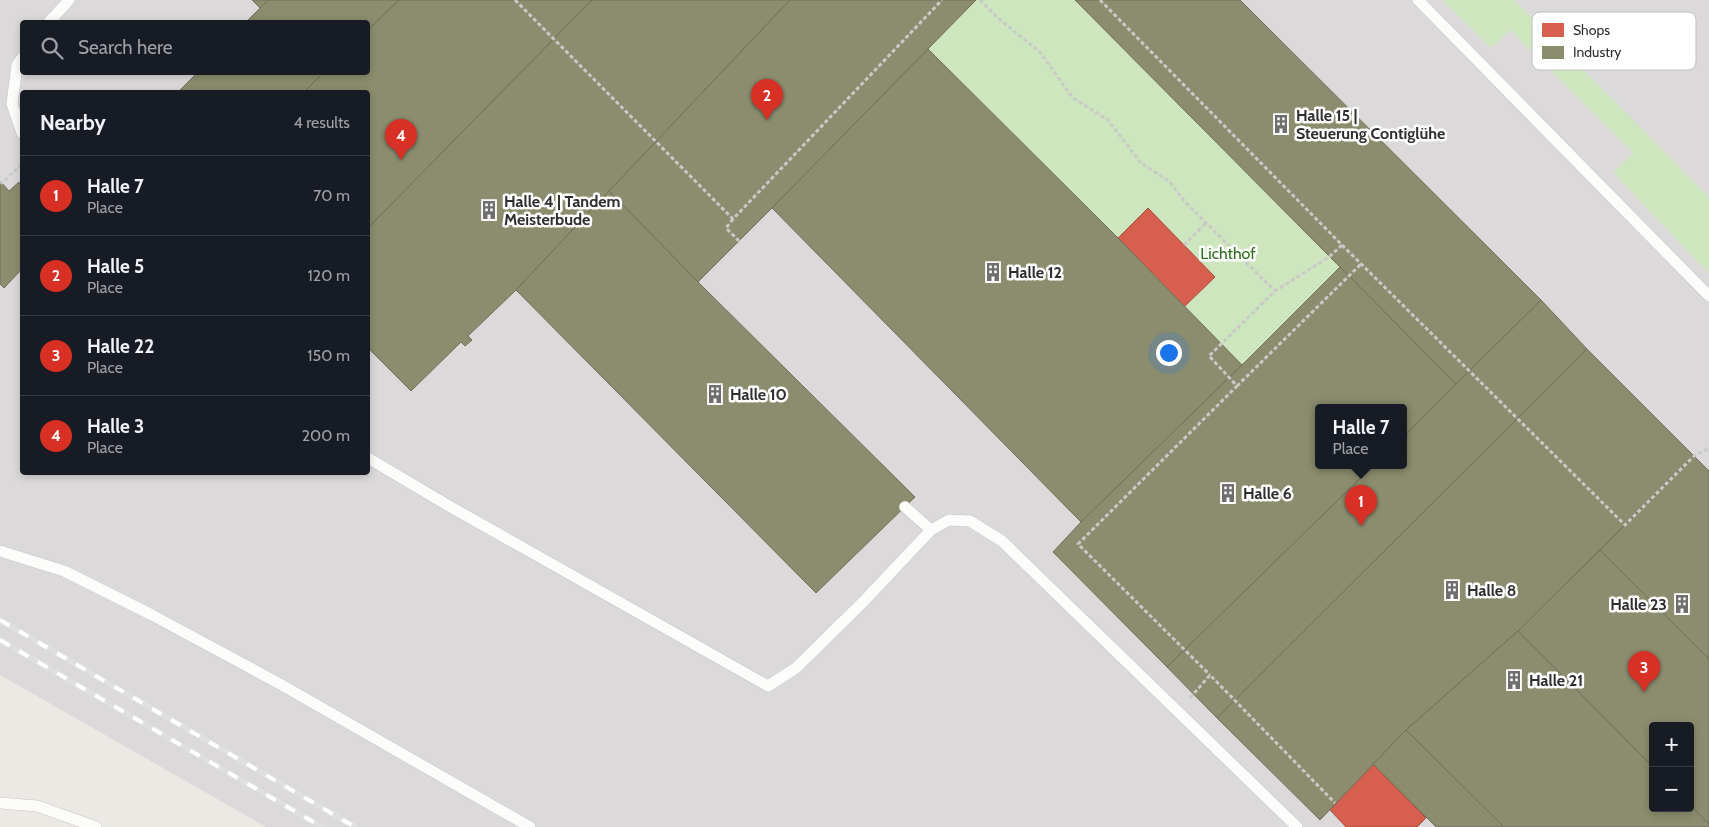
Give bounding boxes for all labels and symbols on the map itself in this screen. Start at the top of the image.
legend [1532,12,1696,70]
text: Shops [1573,21,1610,39]
text: Industry [1573,43,1621,61]
pin: 2 [751,79,783,120]
place label: Halle 15 | Steuerung Contiglühe [1296,106,1445,143]
building icon: Halle 15 | Steuerung Contiglühe [1270,113,1292,135]
pin: 4 [385,119,417,160]
place label: Halle 4 | Tandem Meisterbude [504,192,621,229]
building icon: Halle 4 | Tandem Meisterbude [478,199,500,221]
park label: Lichthof [1200,244,1256,263]
building icon: Halle 12 [982,261,1004,283]
place label: Halle 12 [1008,263,1062,282]
your location [1156,340,1182,366]
building icon: Halle 10 [704,383,726,405]
place label: Halle 10 [730,385,787,404]
building icon: Halle 6 [1217,482,1239,504]
place label: Halle 6 [1243,484,1292,503]
pin: 1 [1345,485,1377,526]
building icon: Halle 8 [1441,579,1463,601]
place label: Halle 8 [1467,581,1516,600]
building icon: Halle 23 [1671,593,1693,615]
place label: Halle 23 [1610,595,1667,614]
pin: 3 [1628,651,1660,692]
building icon: Halle 21 [1503,669,1525,691]
place label: Halle 21 [1529,671,1583,690]

